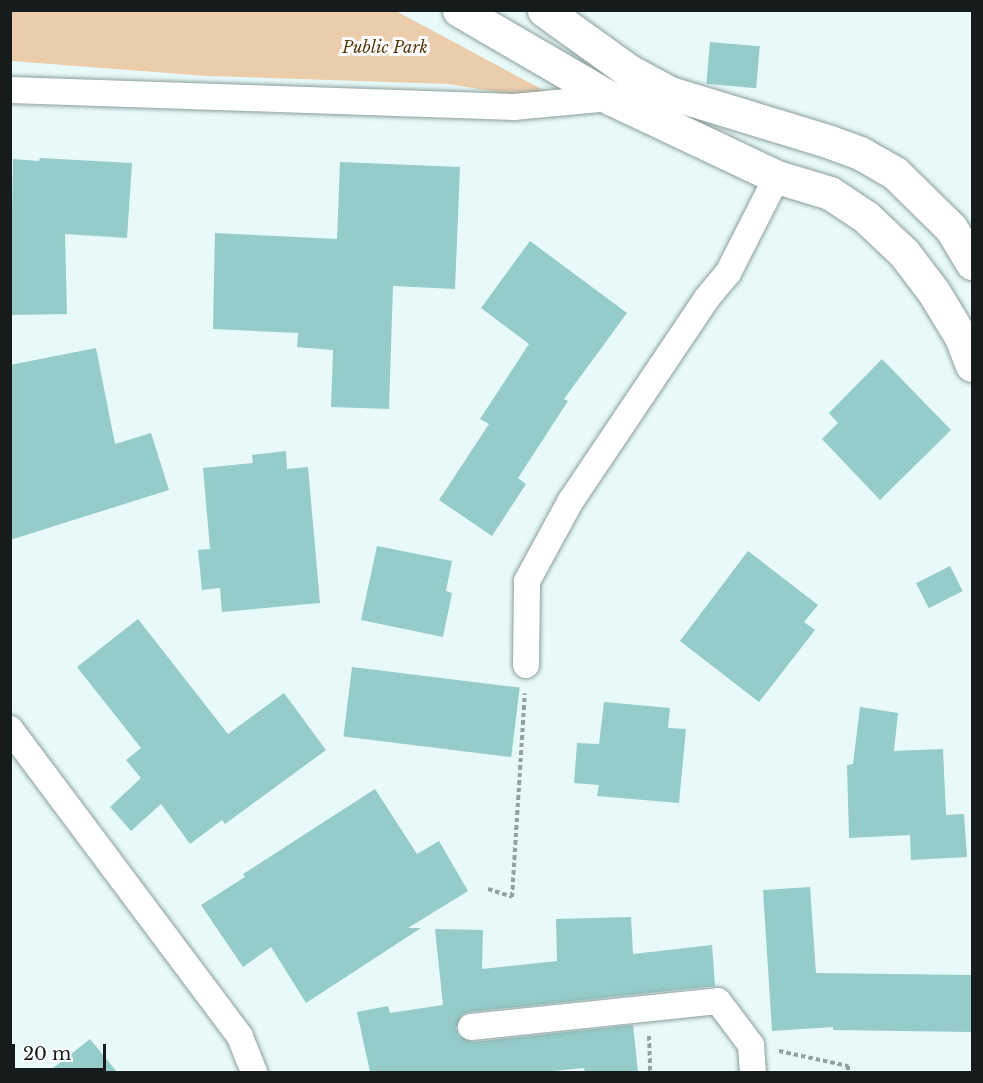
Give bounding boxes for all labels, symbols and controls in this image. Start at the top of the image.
park label: Public Park [342,37,428,57]
scale bar [15,1032,110,1070]
text: 20 m [23,1043,71,1065]

